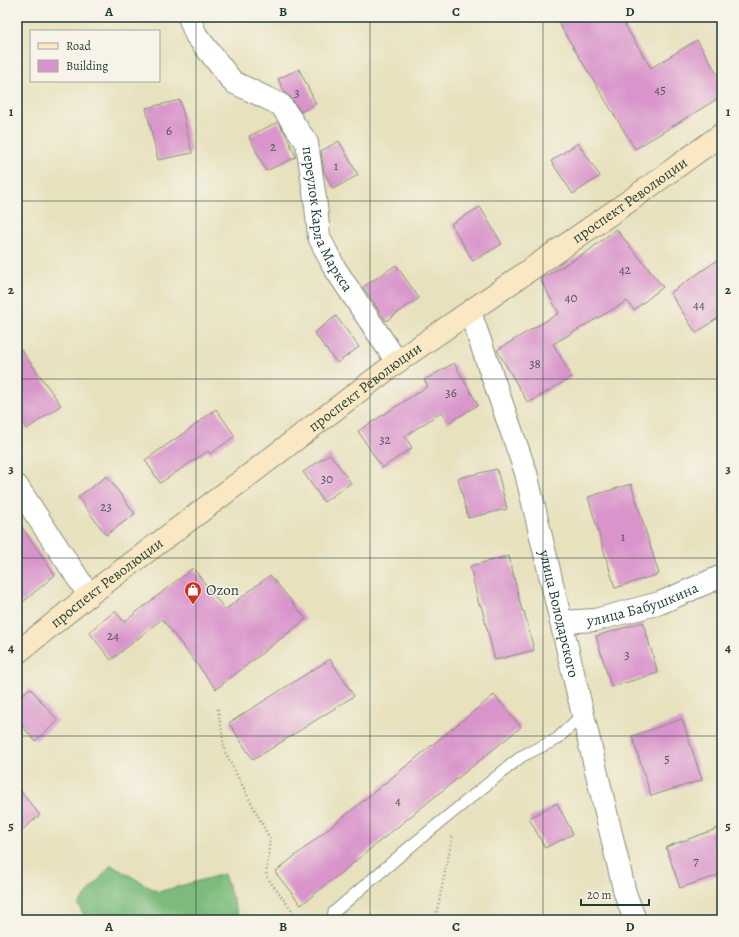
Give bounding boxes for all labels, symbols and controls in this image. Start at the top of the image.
text: A [104,3,114,20]
text: B [279,3,287,20]
text: C [452,3,460,20]
text: D [625,3,635,20]
legend [30,30,160,82]
text: Road [66,38,92,54]
text: Building [66,58,108,74]
house number: 45 [654,81,666,98]
house number: 3 [294,84,300,101]
text: 1 [9,103,14,120]
text: 1 [726,103,731,120]
house number: 6 [166,122,172,139]
house number: 2 [270,138,276,155]
street label: переулок Карла Маркса [298,145,358,296]
street label: проспект Революции [568,152,691,248]
house number: 1 [334,157,339,174]
house number: 42 [619,261,631,278]
text: 2 [8,281,15,298]
text: 2 [725,281,732,298]
house number: 40 [565,289,577,306]
house number: 44 [693,296,705,313]
street label: проспект Революции [304,338,426,436]
house number: 38 [529,355,541,372]
house number: 36 [445,384,457,401]
house number: 32 [379,431,391,448]
text: 3 [8,460,14,477]
text: 3 [725,460,731,477]
house number: 30 [321,470,333,487]
house number: 23 [100,498,112,515]
house number: 1 [621,528,626,545]
street label: проспект Революции [46,533,167,632]
street label: улица Володарского [534,547,584,679]
street label: улица Бабушкина [585,577,702,631]
shop icon: Ozon [183,580,203,605]
place label: Ozon [206,580,239,600]
house number: 24 [107,627,119,644]
text: 4 [8,639,14,656]
text: 4 [725,639,731,656]
house number: 3 [624,646,630,663]
house number: 5 [664,750,670,767]
house number: 4 [395,792,401,809]
text: 5 [8,817,14,834]
text: 5 [725,817,731,834]
house number: 7 [693,852,699,869]
scale bar [581,881,649,907]
text: 20 m [587,887,611,903]
text: A [104,918,114,935]
text: B [279,918,287,935]
text: C [452,918,460,935]
text: D [625,918,635,935]

